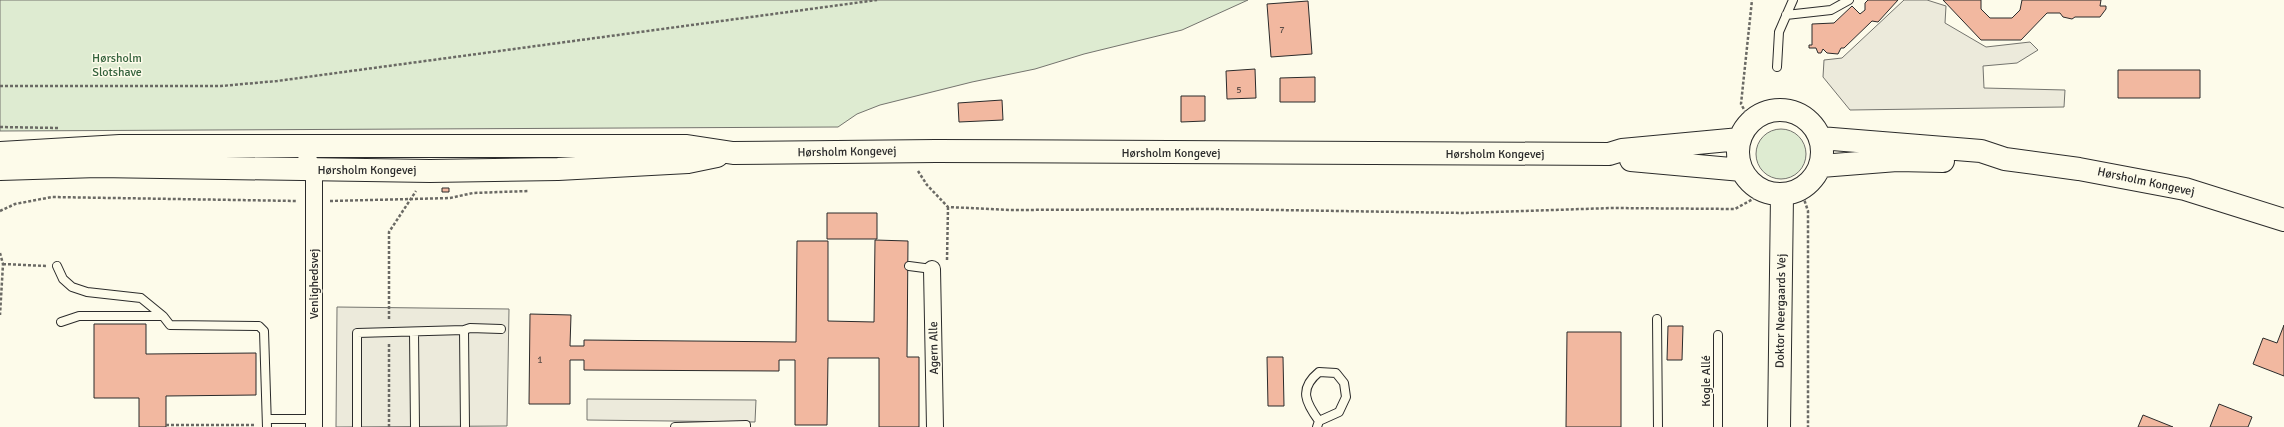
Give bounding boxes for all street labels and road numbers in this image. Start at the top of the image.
street label: Hørsholm Kongevej [797,144,897,160]
street label: Hørsholm Kongevej [1121,146,1221,161]
street label: Hørsholm Kongevej [1445,147,1545,162]
street label: Hørsholm Kongevej [317,163,417,178]
street label: Hørsholm Kongevej [2096,164,2196,200]
street label: Venlighedsvej [307,249,322,319]
street label: Doktor Neergaards Vej [1773,254,1789,368]
street label: Agern Alle [926,321,942,375]
street label: Kogle Allé [1699,355,1714,407]

